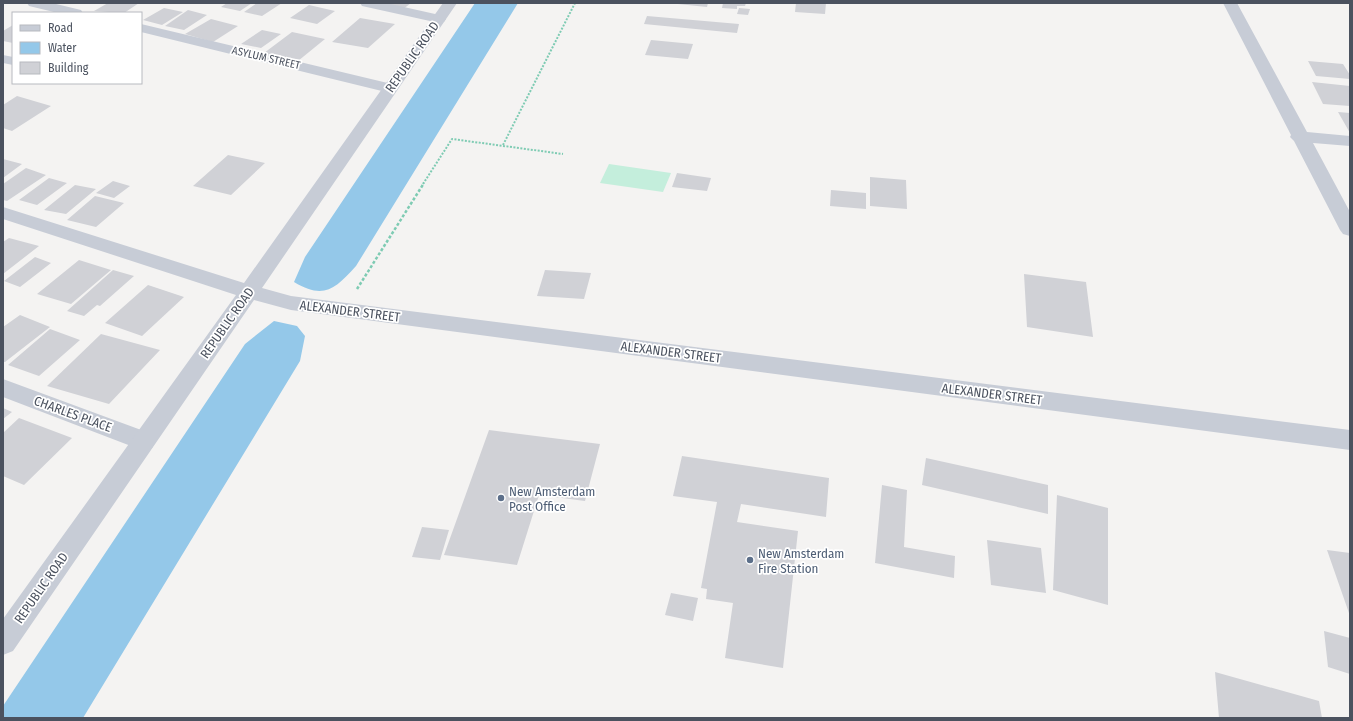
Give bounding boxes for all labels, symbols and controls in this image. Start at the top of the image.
legend [12,12,142,84]
street label: REPUBLIC ROAD [382,19,442,95]
text: Road [48,21,73,35]
text: Water [48,41,77,55]
street label: ASYLUM STREET [231,44,302,72]
text: Building [48,61,89,75]
street label: REPUBLIC ROAD [197,285,257,361]
street label: ALEXANDER STREET [299,297,401,325]
street label: ALEXANDER STREET [620,338,722,366]
street label: ALEXANDER STREET [941,380,1043,408]
street label: CHARLES PLACE [32,393,114,435]
place label: New Amsterdam Post Office [509,484,595,514]
marker: New Amsterdam Post Office [496,493,506,503]
place label: New Amsterdam Fire Station [758,546,844,576]
street label: REPUBLIC ROAD [11,550,71,626]
marker: New Amsterdam Fire Station [745,555,755,565]

